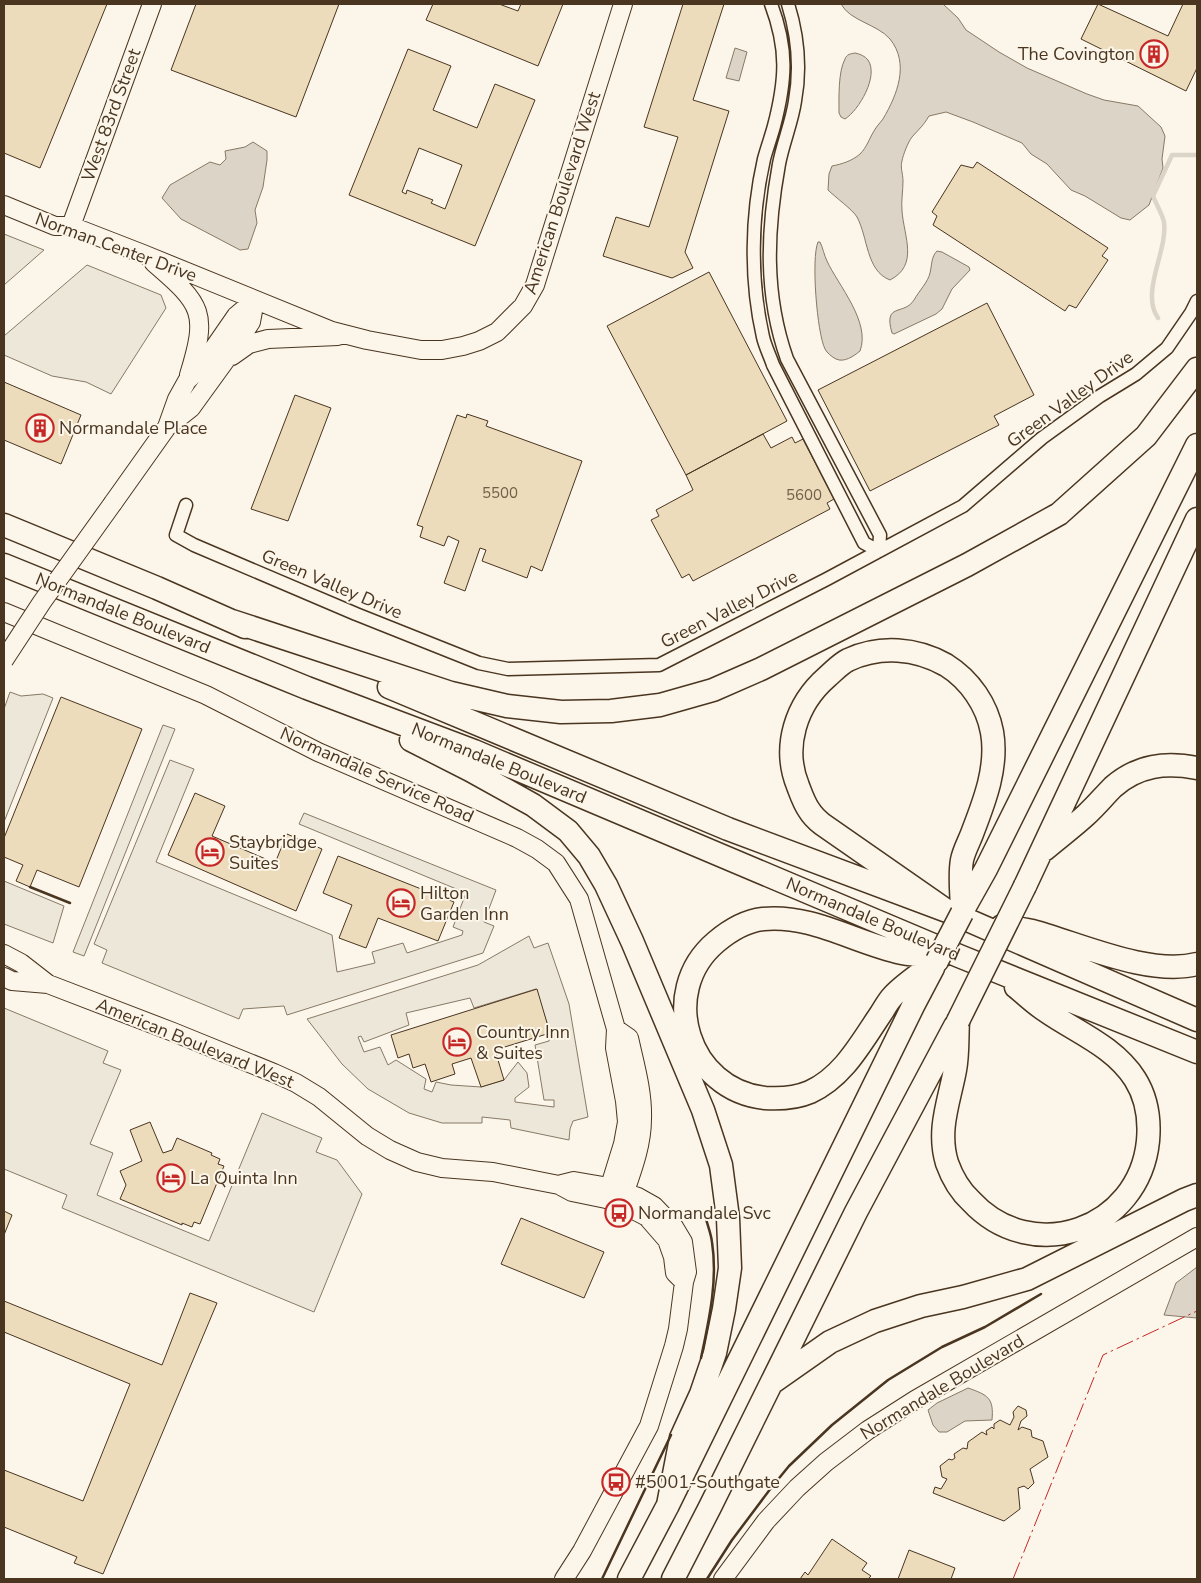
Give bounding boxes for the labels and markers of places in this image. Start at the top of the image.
building icon: The Covington [1139,39,1169,69]
place label: The Covington [1018,42,1135,66]
building icon: Normandale Place [25,413,55,443]
place label: Normandale Place [59,416,207,440]
place label: Staybridge Suites [229,830,317,875]
hotel icon: Staybridge Suites [195,837,225,867]
place label: Hilton Garden Inn [420,881,509,926]
hotel icon: Hilton Garden Inn [386,888,416,918]
place label: Country Inn & Suites [476,1020,570,1065]
hotel icon: Country Inn & Suites [442,1027,472,1057]
hotel icon: La Quinta Inn [156,1163,186,1193]
place label: La Quinta Inn [190,1166,298,1190]
bus stop icon: Normandale Svc [604,1198,634,1228]
place label: Normandale Svc [638,1201,771,1225]
bus stop icon: #5001-Southgate [601,1467,631,1497]
place label: #5001-Southgate [635,1470,780,1494]

